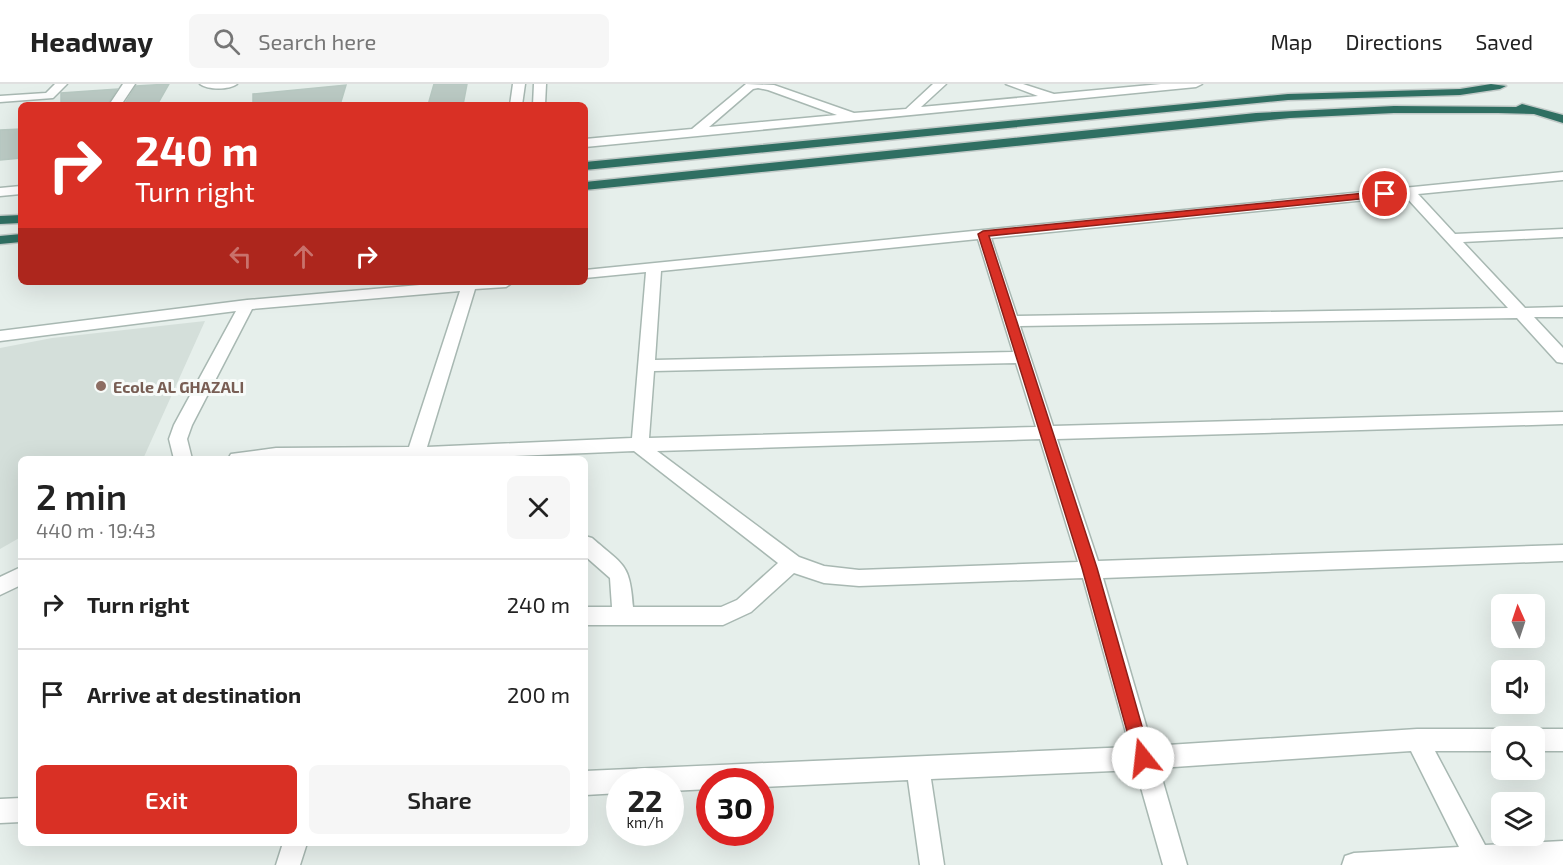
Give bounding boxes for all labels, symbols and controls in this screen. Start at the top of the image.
search box [189,14,609,68]
text: Headway [30,24,153,58]
icon: search [210,25,243,58]
text: Search here [258,28,376,54]
text: Map [1270,29,1313,54]
text: Directions [1346,29,1442,54]
text: Saved [1475,29,1533,54]
text: 240 m [135,124,259,174]
icon: right [36,126,114,204]
pin [1359,168,1410,219]
text: Turn right [135,175,255,207]
icon: arrive [1368,177,1401,210]
icon: left [224,240,257,273]
icon: ahead [287,240,320,273]
icon: right [350,240,383,273]
place label: Ecole AL GHAZALI [113,377,244,396]
marker: Ecole AL GHAZALI [94,379,108,393]
text: 2 min [36,474,127,517]
button: close [507,476,570,539]
text: 440 m · 19:43 [36,518,156,542]
icon: right [36,588,69,621]
text: Turn right [87,591,189,617]
text: 240 m [507,591,570,617]
north arrow [1491,594,1545,648]
map controls [1491,594,1545,846]
button: sound [1491,660,1545,714]
icon: arrive [36,678,69,711]
text: Arrive at destination [87,681,301,707]
text: 200 m [507,681,570,707]
position arrow [1111,726,1175,790]
button: search [1491,726,1545,780]
button: Exit [36,765,297,834]
button: Share [309,765,570,834]
speed limit sign: 30 [696,768,774,846]
text: 22 [628,782,662,818]
button: layers [1491,792,1545,846]
text: km/h [626,813,664,831]

